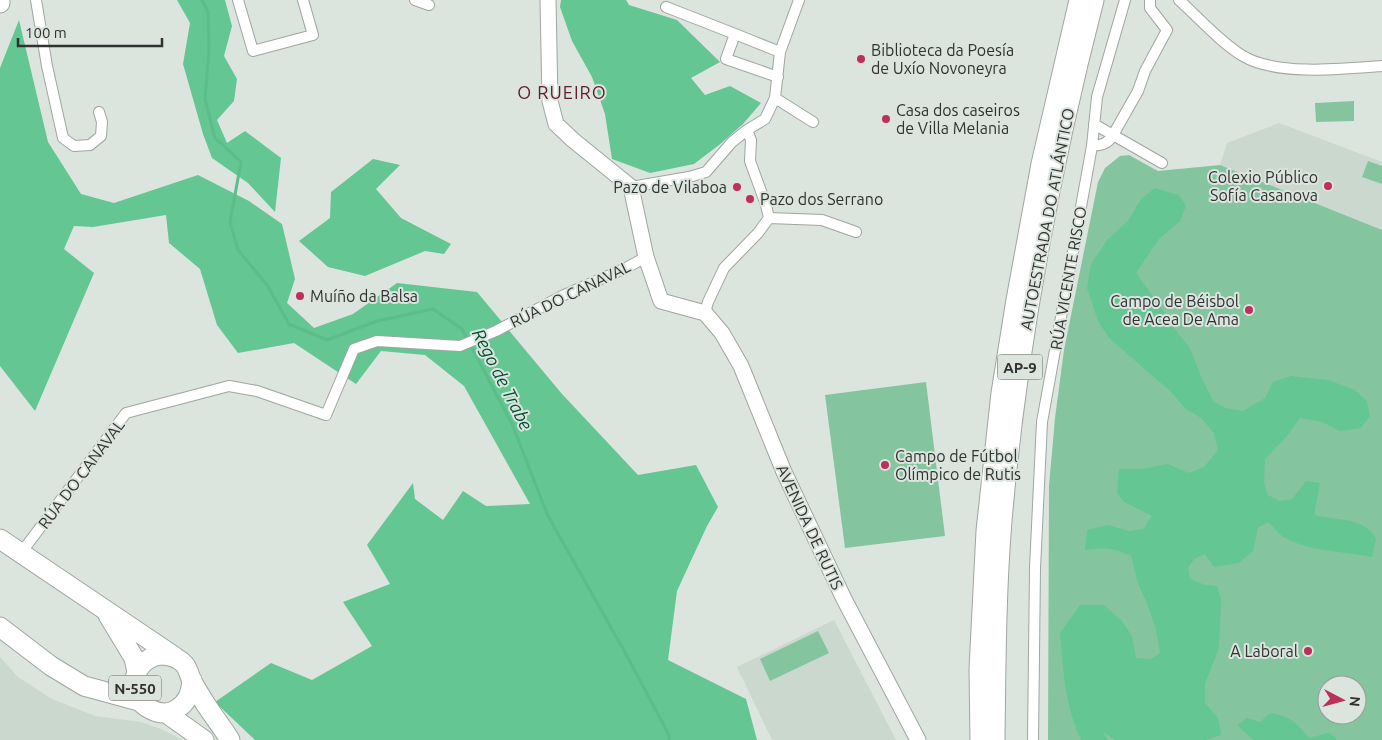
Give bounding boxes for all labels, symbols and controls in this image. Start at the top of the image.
scale bar [18,15,161,47]
text: 100 m [25,24,67,41]
place label: Biblioteca da Poesía de Uxío Novoneyra [871,41,1014,77]
marker: Biblioteca da Poesía de Uxío Novoneyra [855,53,867,65]
district label: O RUEIRO [517,82,607,102]
place label: Casa dos caseiros de Villa Melania [896,101,1020,137]
street label: AUTOESTRADA DO ATLÁNTICO [1015,106,1077,332]
marker: Casa dos caseiros de Villa Melania [880,113,892,125]
place label: Colexio Público Sofía Casanova [1208,168,1318,204]
place label: Pazo de Vilaboa [613,178,727,196]
marker: Colexio Público Sofía Casanova [1322,180,1334,192]
marker: Pazo de Vilaboa [731,181,743,193]
place label: Pazo dos Serrano [760,190,883,208]
marker: Pazo dos Serrano [744,193,756,205]
street label: RÚA VICENTE RISCO [1045,204,1089,351]
street label: RÚA DO CANAVAL [506,255,633,331]
place label: Muíño da Balsa [310,287,418,305]
marker: Muíño da Balsa [294,290,306,302]
place label: Campo de Béisbol de Acea De Ama [1110,292,1239,328]
marker: Campo de Béisbol de Acea De Ama [1243,304,1255,316]
water label: Rego de Trabe [469,325,537,433]
road number: AP-9 [998,354,1042,380]
street label: RÚA DO CANAVAL [33,415,128,532]
place label: Campo de Fútbol Olímpico de Rutis [895,447,1021,483]
marker: Campo de Fútbol Olímpico de Rutis [879,459,891,471]
street label: AVENIDA DE RUTIS [773,462,847,592]
place label: A Laboral [1230,642,1298,660]
marker: A Laboral [1302,645,1314,657]
north arrow [1317,675,1367,725]
road number: N-550 [109,676,161,700]
text: N [1346,695,1363,707]

